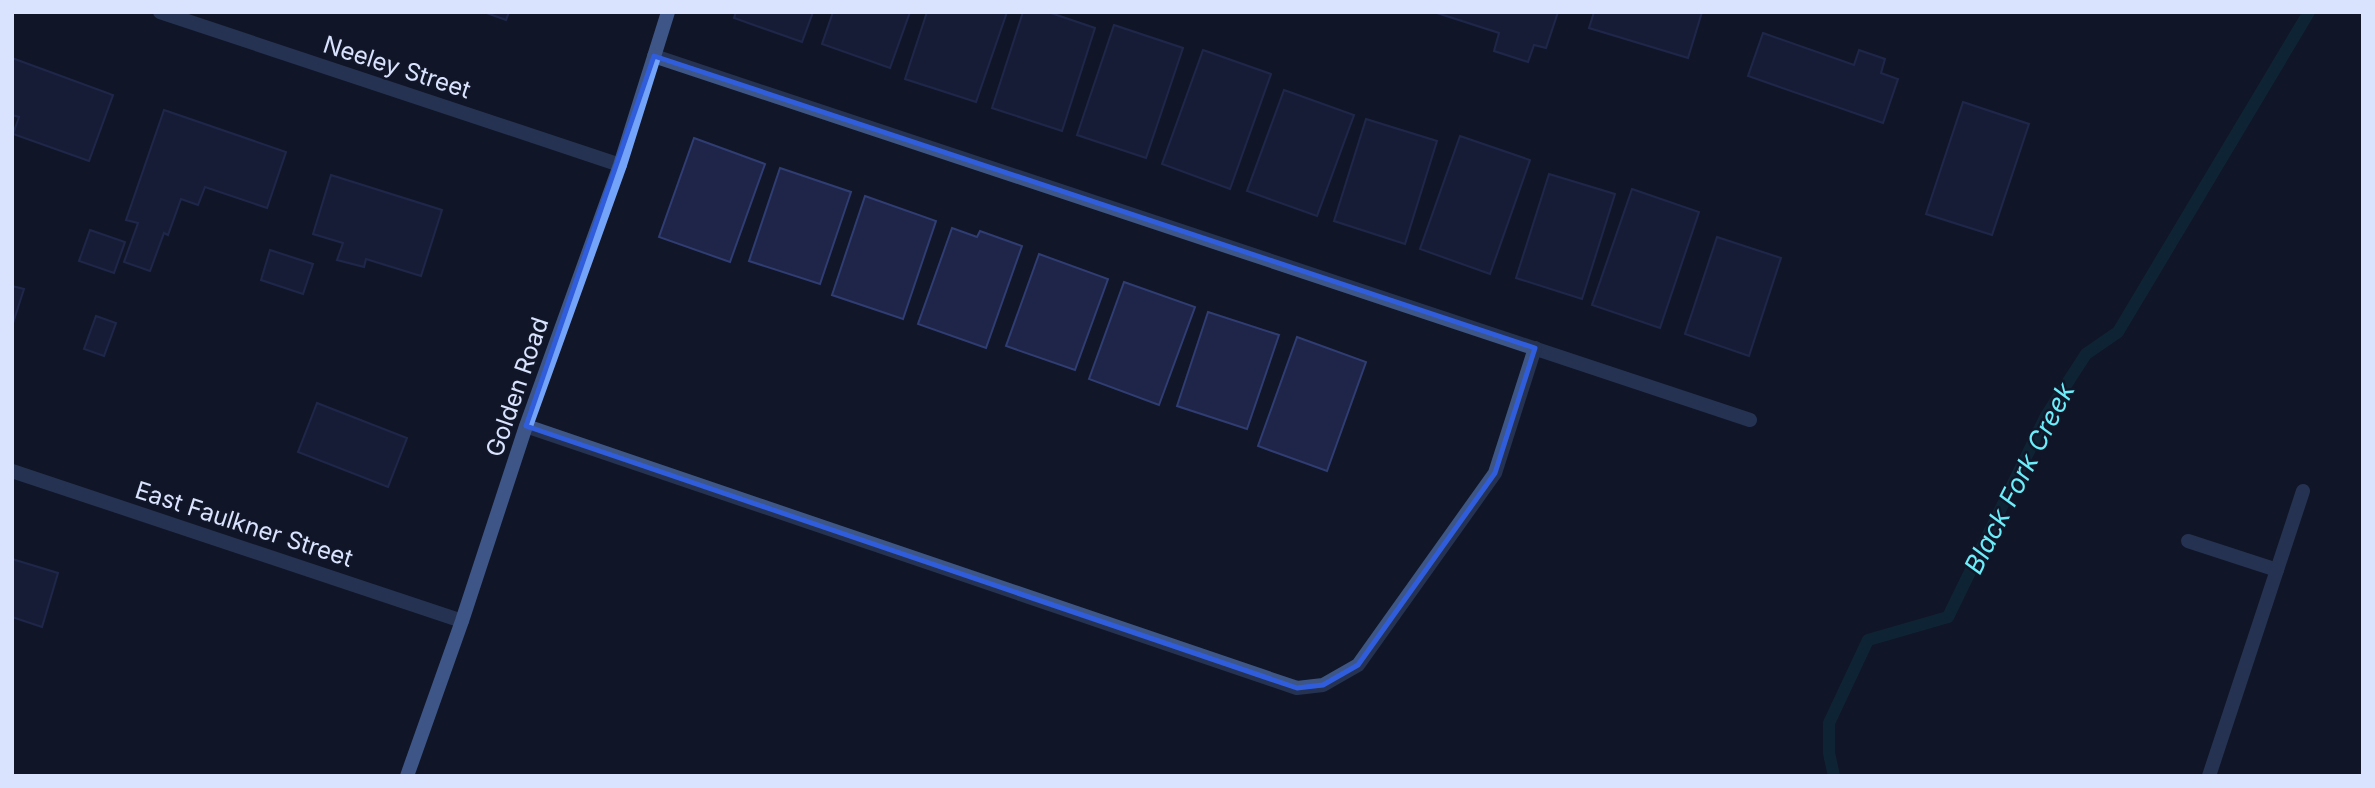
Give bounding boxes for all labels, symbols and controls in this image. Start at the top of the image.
street label: Neeley Street [320,30,475,105]
street label: Golden Road [480,313,554,461]
water label: Black Fork Creek [1958,377,2081,579]
street label: East Faulkner Street [132,475,357,573]

